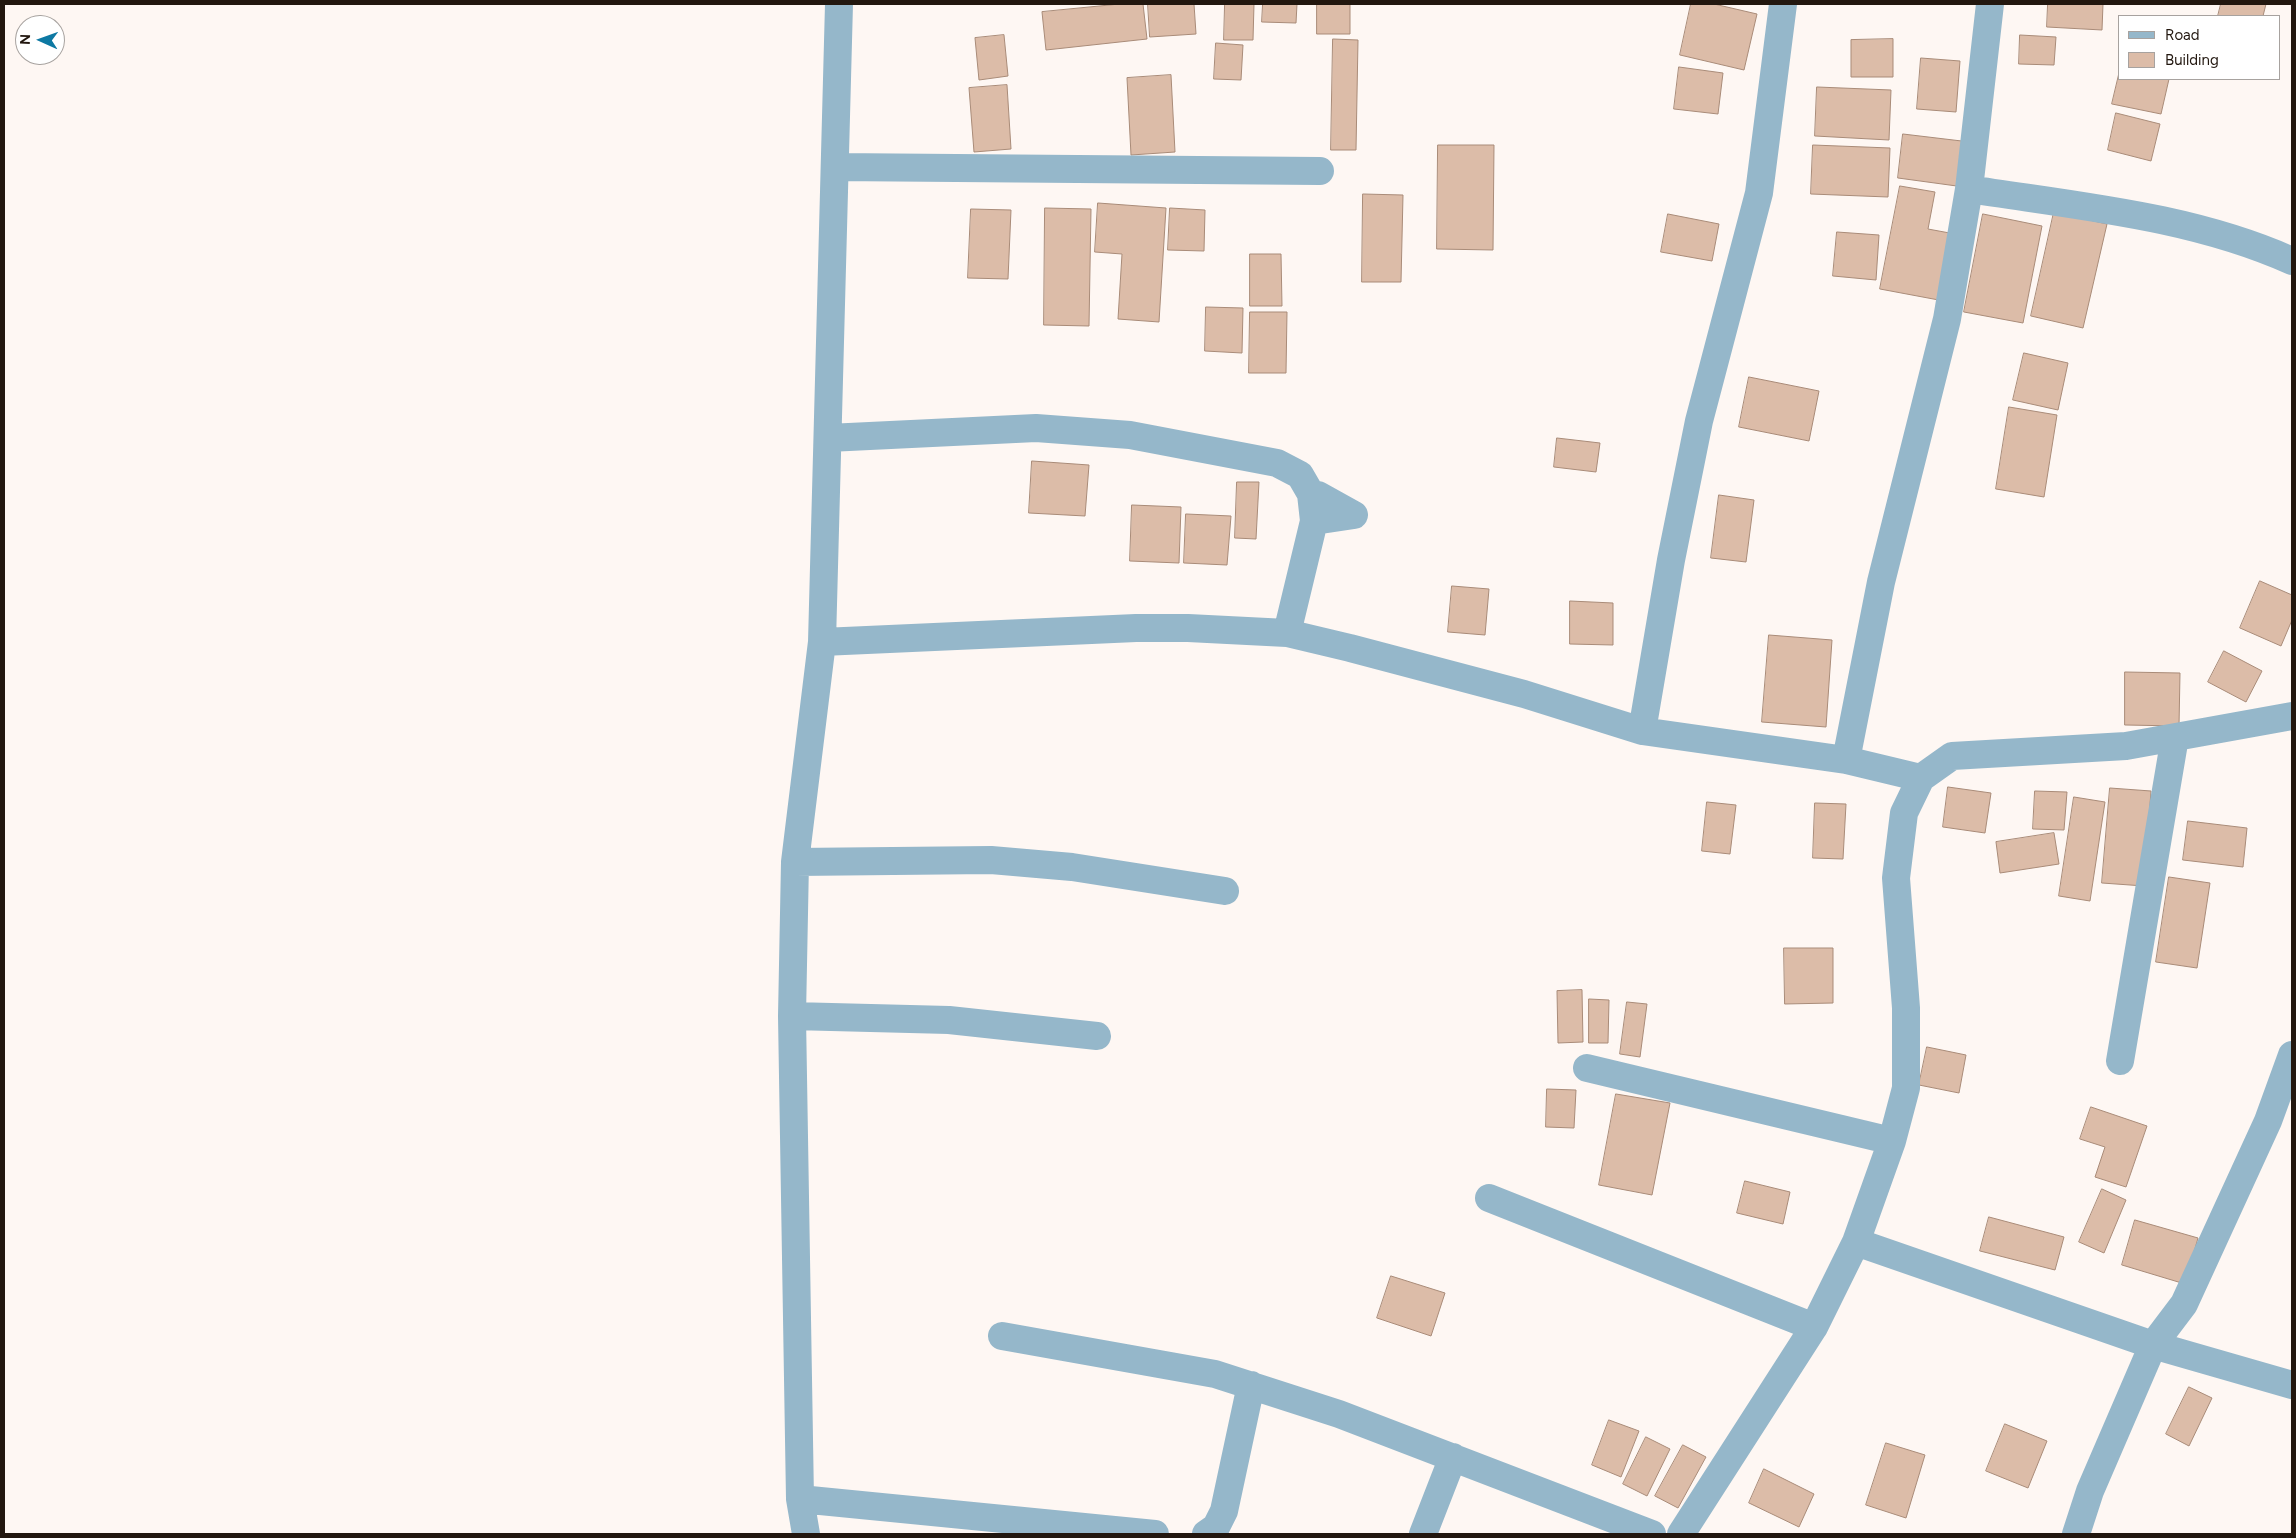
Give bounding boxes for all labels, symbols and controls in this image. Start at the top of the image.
north arrow [15,15,65,65]
legend [2118,15,2281,80]
text: Road [2165,26,2200,44]
text: N [17,34,34,45]
text: Building [2165,51,2219,69]

